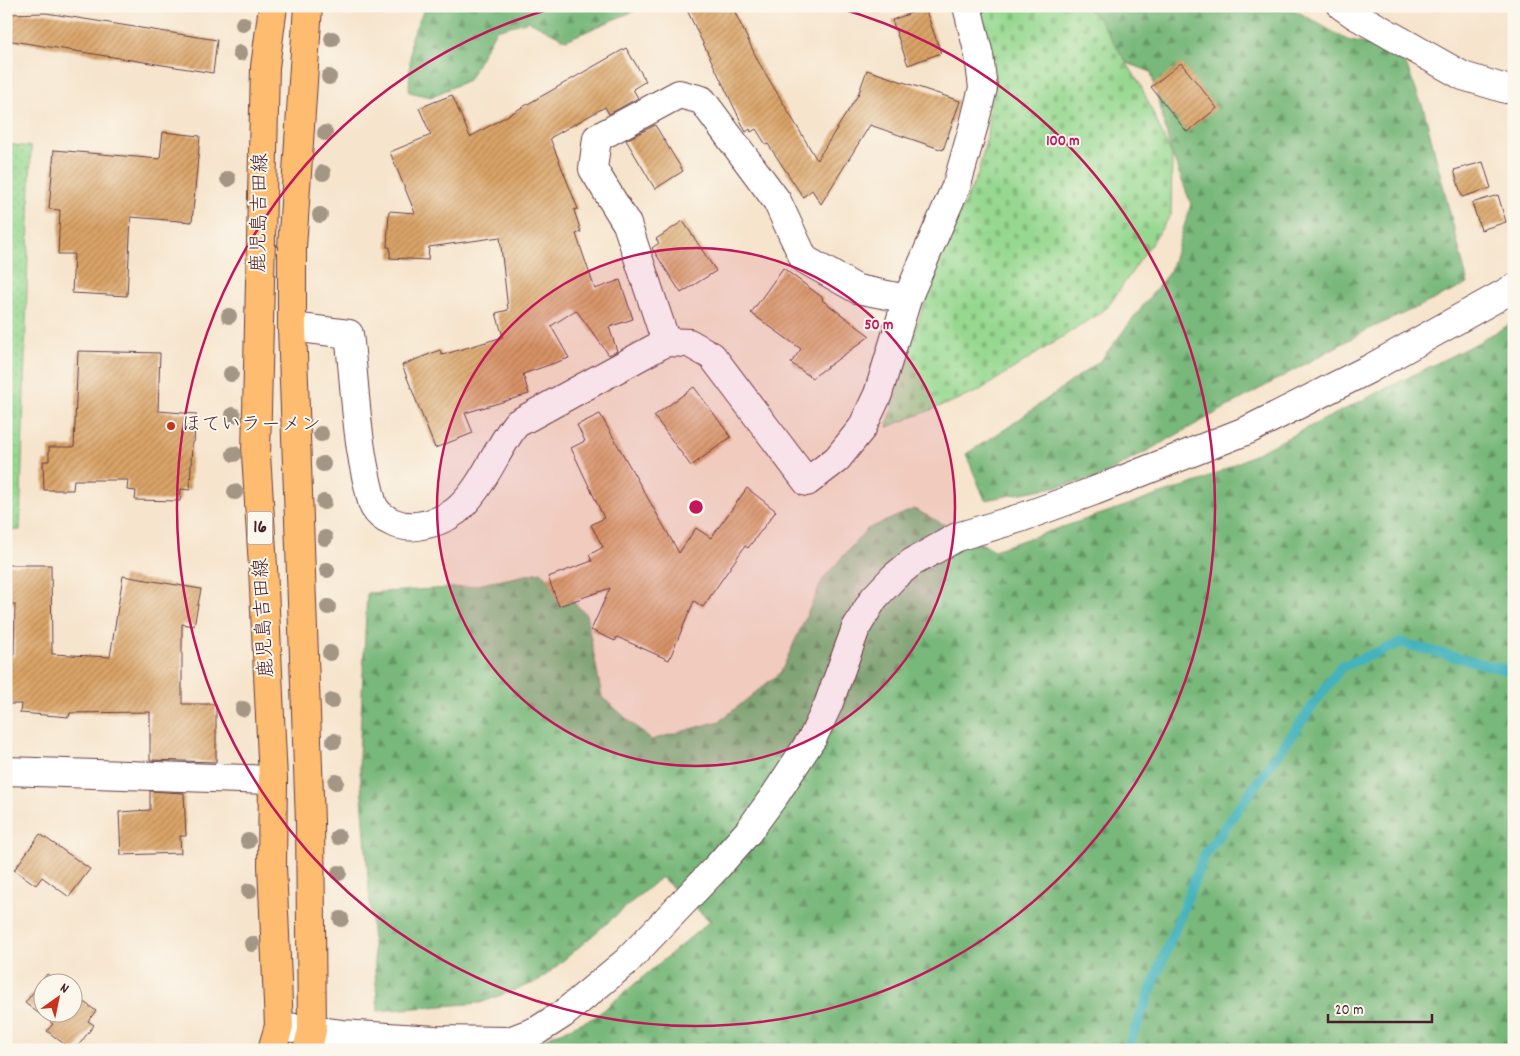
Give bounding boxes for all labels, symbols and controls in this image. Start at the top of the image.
text: 100 m [1046,131,1080,153]
street label: 鹿児島吉田線 [246,153,276,273]
text: 50 m [865,315,893,337]
place label: ほていラーメン [181,412,321,440]
marker: ほていラーメン [165,420,177,432]
centre of rings [687,498,705,516]
road number: 16 [248,512,272,544]
street label: 鹿児島吉田線 [248,557,282,679]
north arrow [32,974,82,1024]
text: N [56,979,72,999]
scale bar [1328,991,1431,1023]
text: 20 m [1335,1000,1363,1022]

